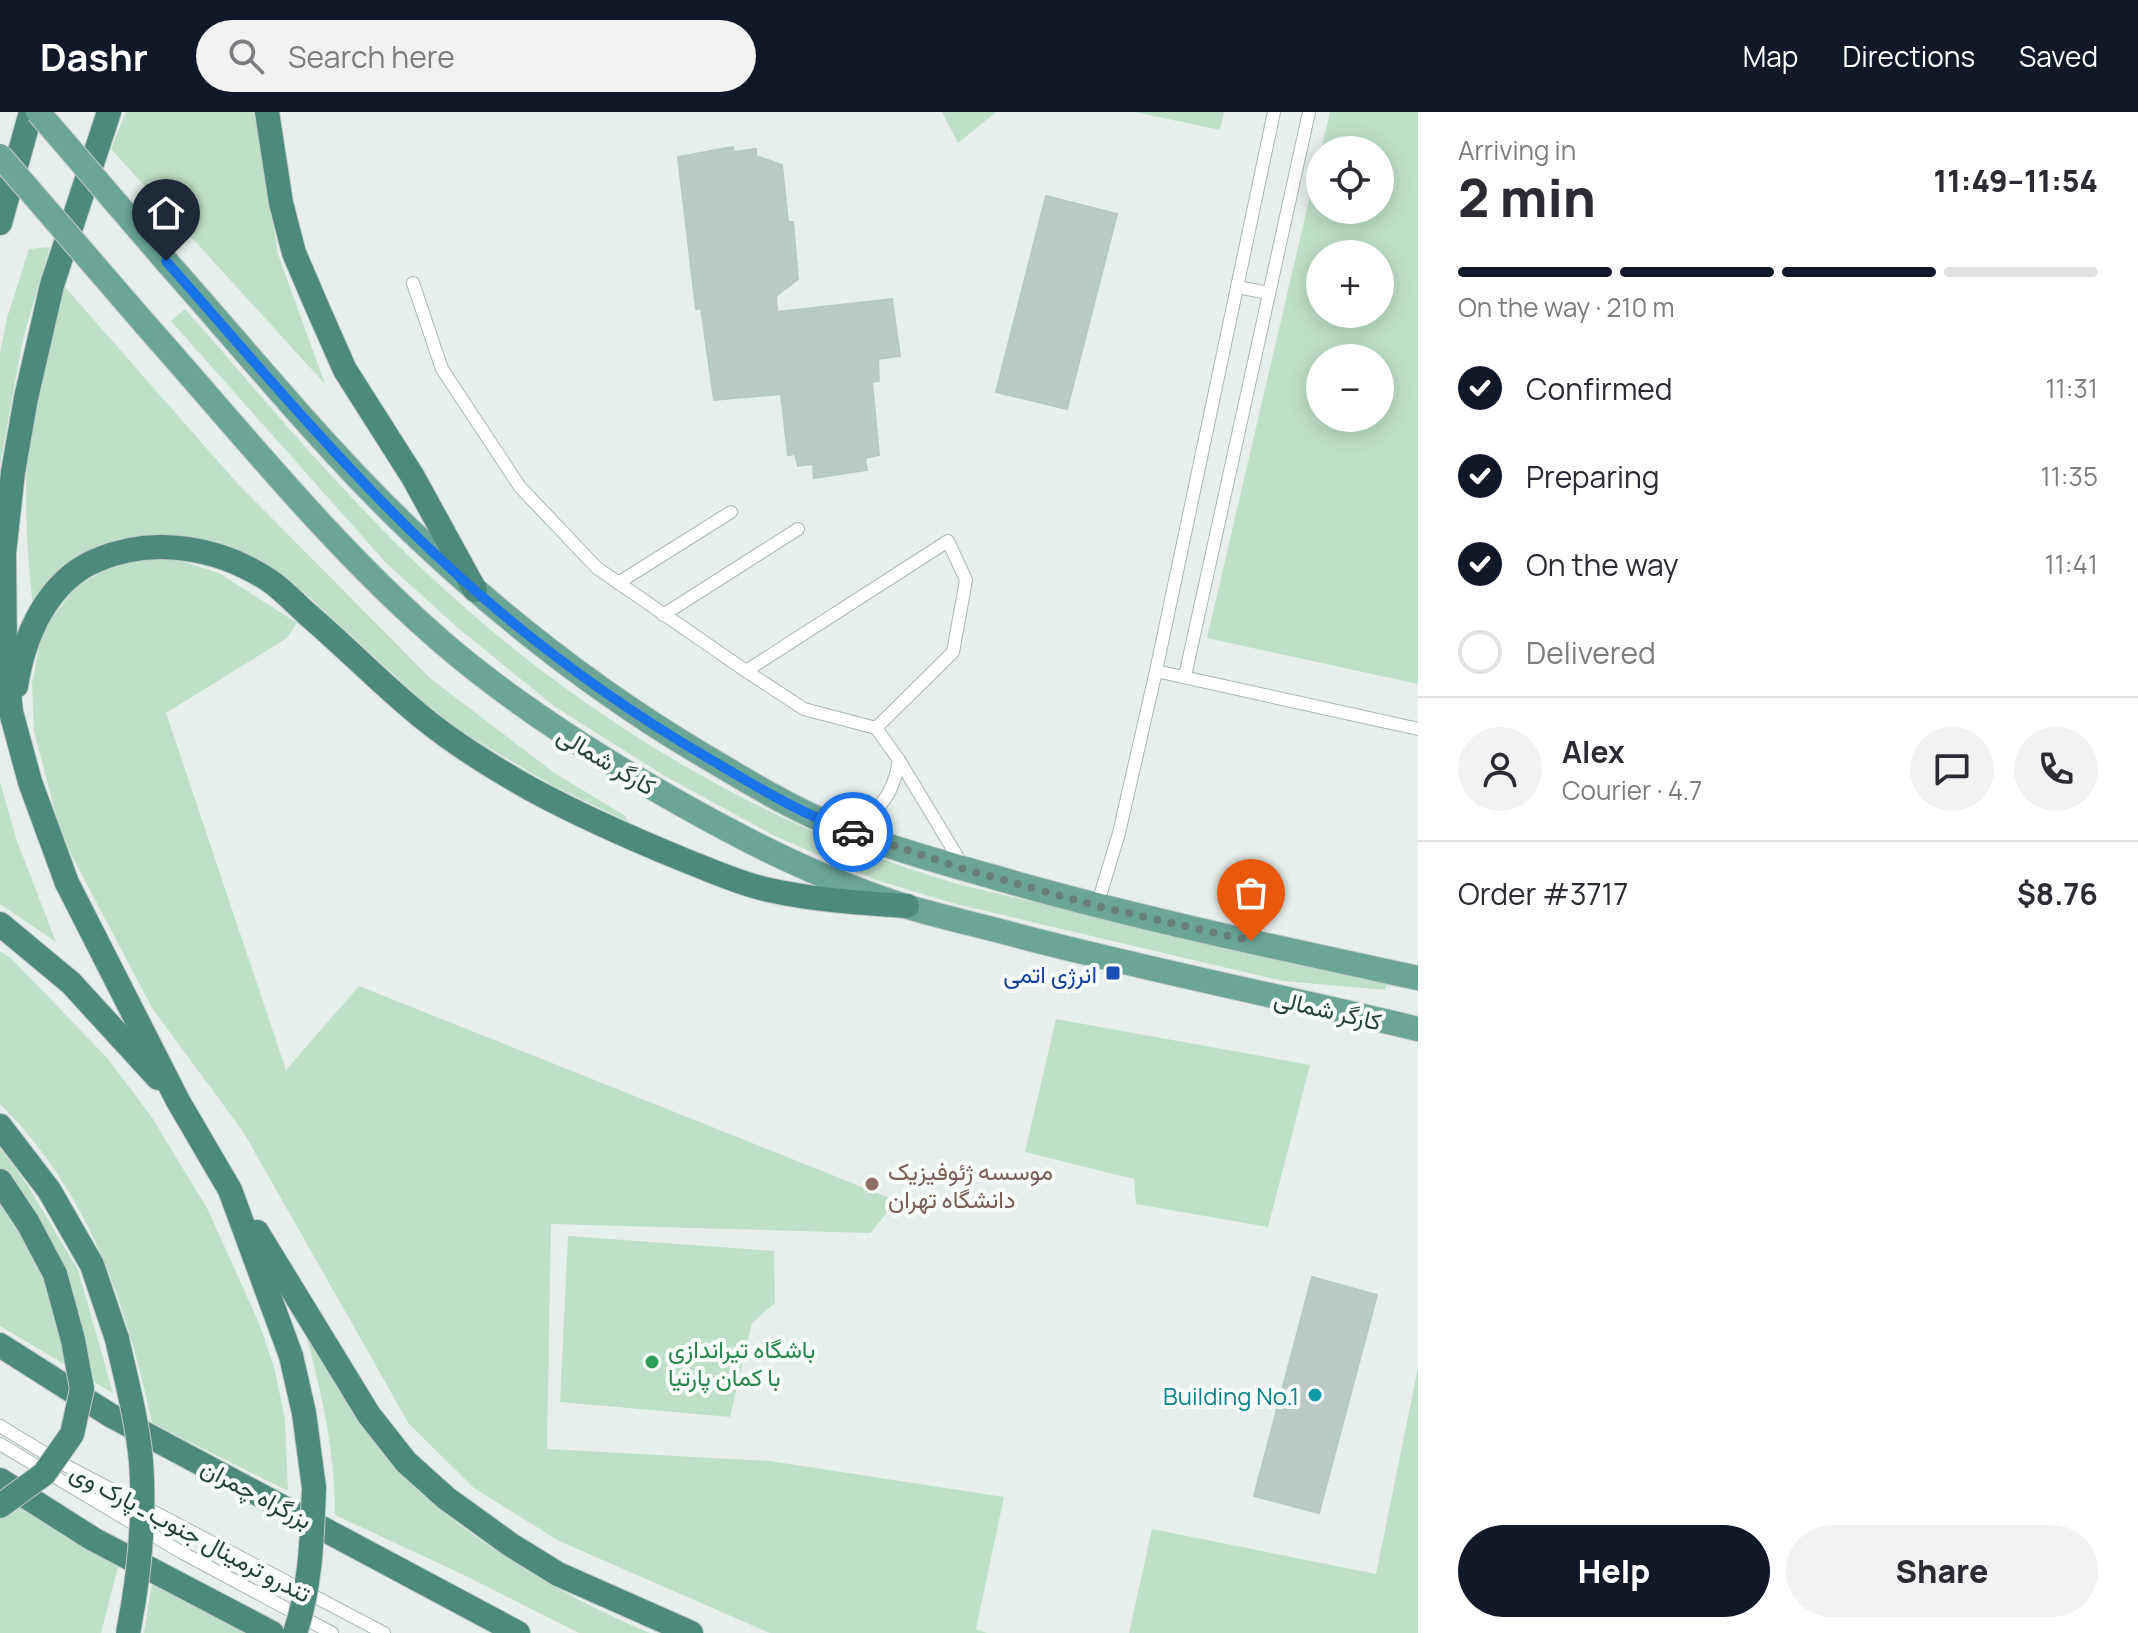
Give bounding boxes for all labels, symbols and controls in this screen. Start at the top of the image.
search box [196,20,756,92]
text: Dashr [40,30,148,82]
icon: search [224,34,268,78]
text: Search here [288,36,455,77]
text: Map [1743,37,1798,75]
text: Directions [1842,37,1975,75]
text: Saved [2019,37,2098,75]
text: Arriving in [1458,132,1576,168]
map controls [1306,136,1394,432]
button: locate [1306,136,1394,224]
text: 11:49–11:54 [1934,160,2098,201]
text: 2 min [1458,162,1596,233]
pin [132,179,200,261]
icon: home [144,191,188,235]
button: + [1306,240,1394,328]
text: On the way · 210 m [1458,289,1675,325]
button: − [1306,344,1394,432]
icon: check [1458,366,1502,410]
text: Confirmed [1526,368,1673,409]
text: 11:31 [2045,370,2098,406]
icon: check [1458,454,1502,498]
text: Preparing [1526,456,1660,497]
text: 11:35 [2041,458,2098,494]
icon: check [1458,542,1502,586]
text: On the way [1526,544,1679,585]
text: 11:41 [2044,546,2098,582]
text: Delivered [1526,632,1656,673]
street label: کارگر شمالی [552,718,662,802]
button: person [1458,727,1542,811]
button: chat [1910,727,1994,811]
button: phone [2014,727,2098,811]
text: Alex [1562,731,1625,772]
text: Courier · 4.7 [1562,772,1702,808]
courier [813,792,893,872]
icon: car [831,810,875,854]
pin [1217,859,1285,941]
icon: bag [1229,871,1273,915]
text: Order #3717 [1458,873,1628,914]
text: $8.76 [2017,873,2098,914]
place label: انرژی اتمی [1003,957,1097,990]
marker: انرژی اتمی [1104,964,1122,982]
street label: کارگر شمالی [1271,981,1385,1037]
place label: موسسه ژئوفیزیک دانشگاه تهران [888,1154,1053,1215]
marker: موسسه ژئوفیزیک دانشگاه تهران [863,1175,881,1193]
place label: باشگاه تیراندازی با کمان پارتیا [668,1332,815,1394]
marker: باشگاه تیراندازی با کمان پارتیا [643,1353,661,1371]
place label: Building No.1 [1163,1379,1299,1412]
marker: Building No.1 [1306,1386,1324,1404]
street label: بزرگراه چمران [195,1450,318,1537]
street label: تندرو ترمینال جنوب ـ پارک وی [64,1454,317,1610]
button: Help [1458,1525,1770,1617]
button: Share [1786,1525,2098,1617]

